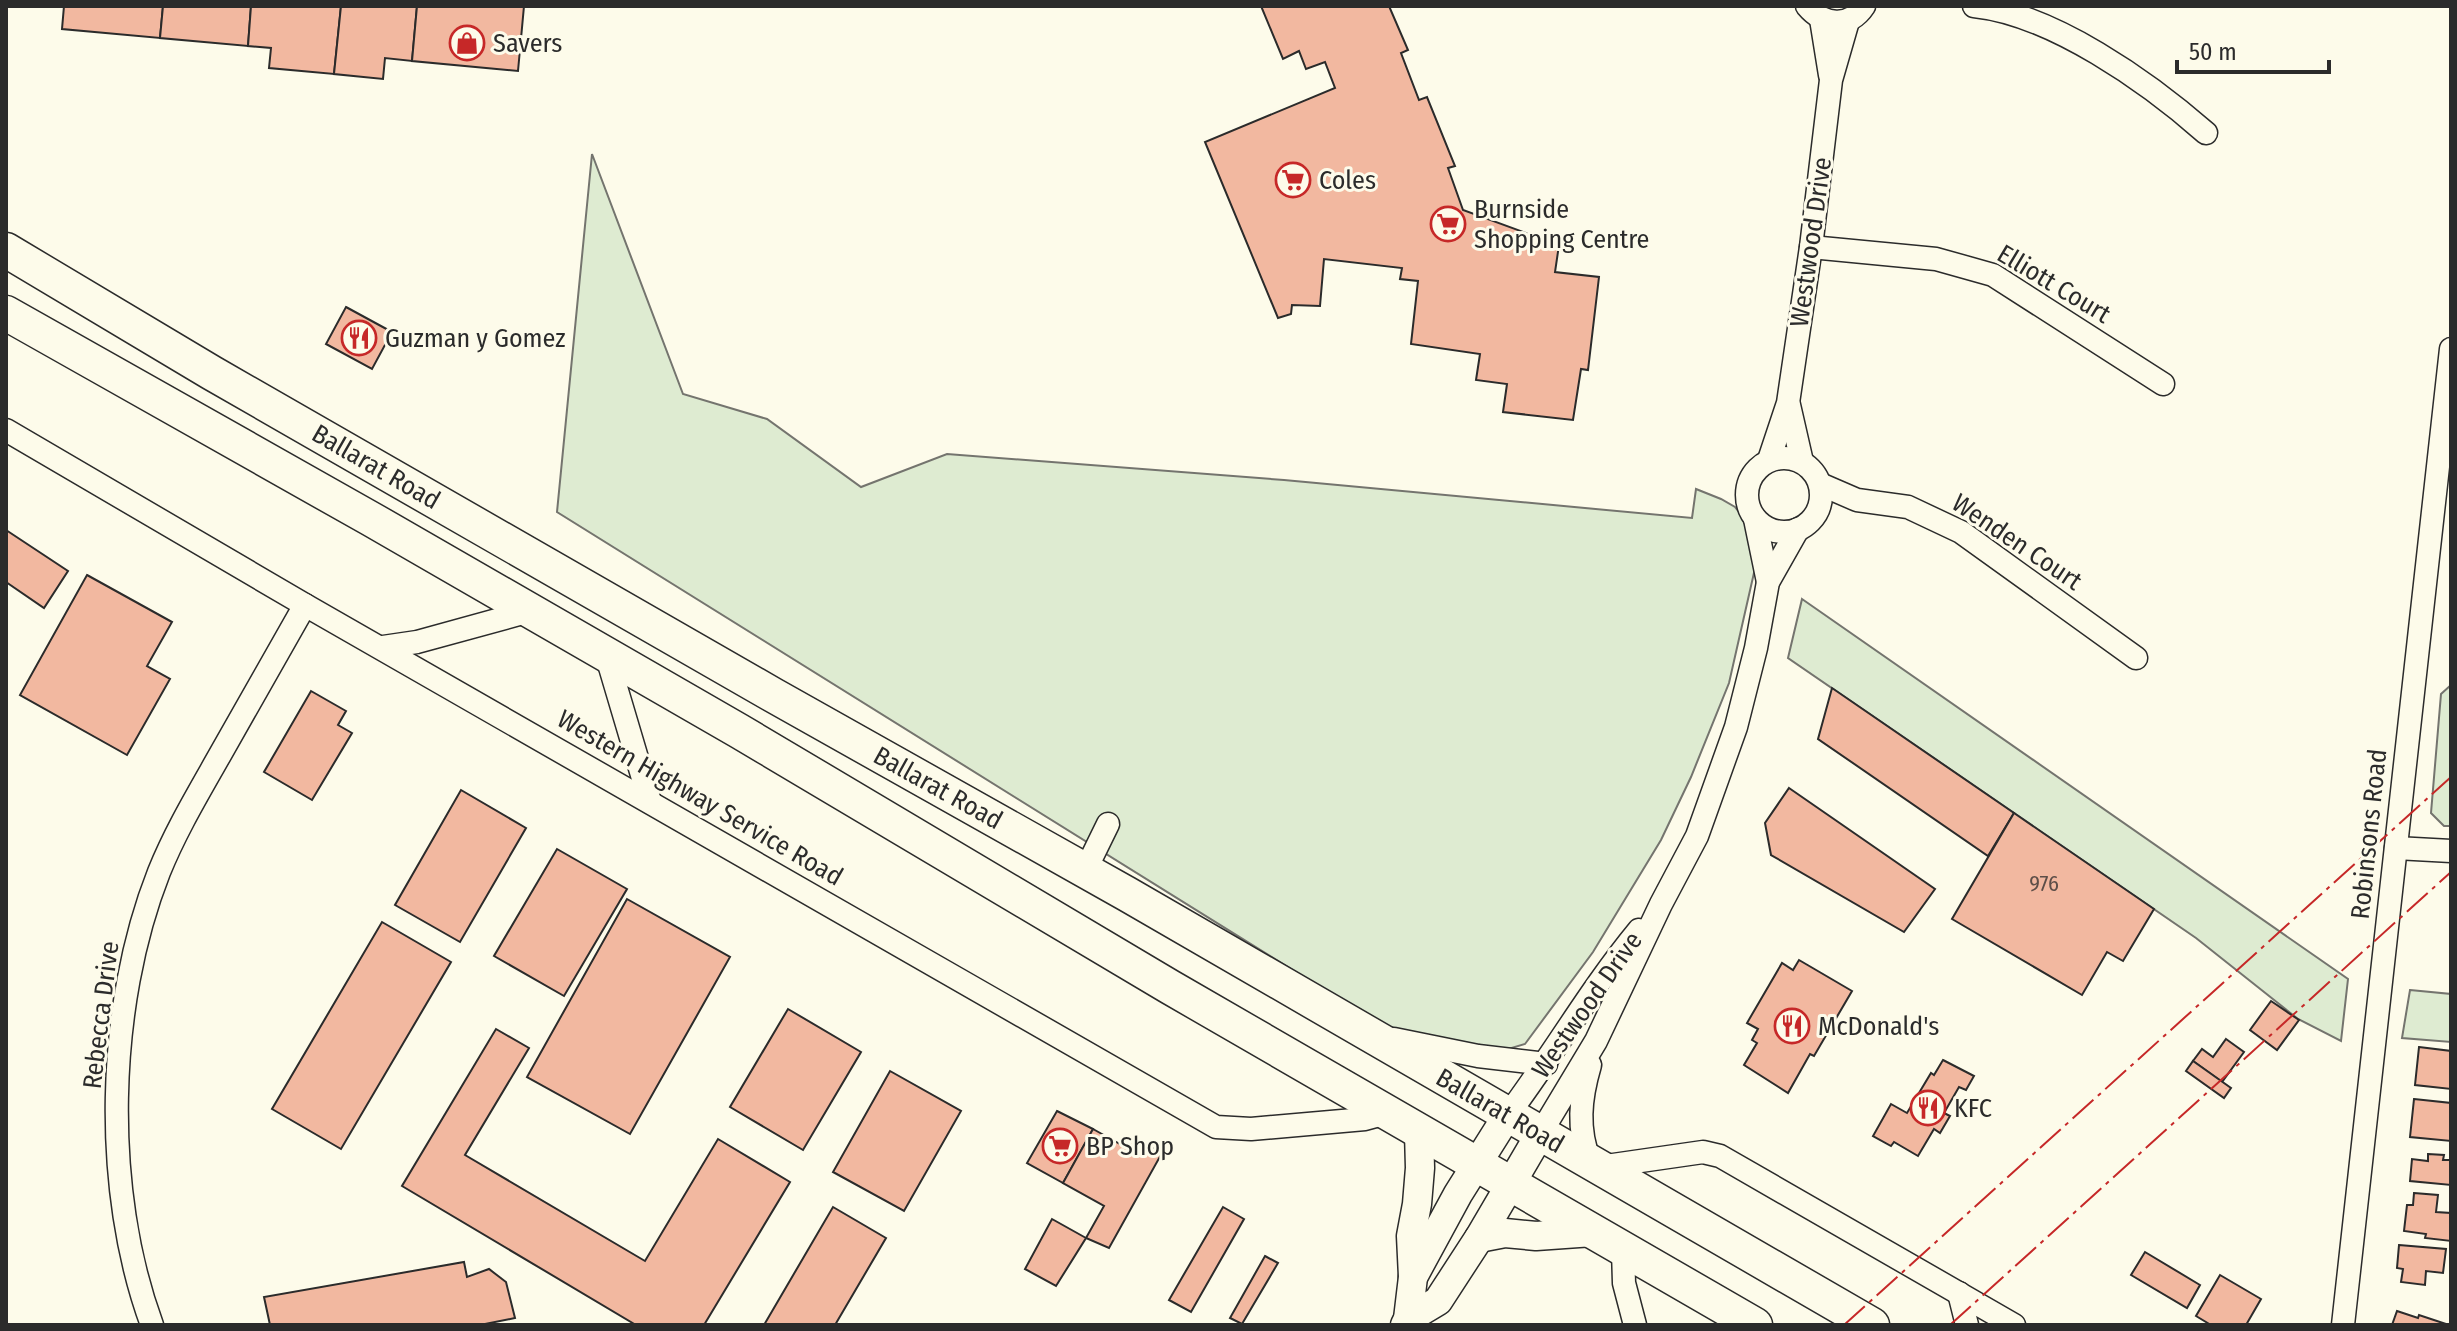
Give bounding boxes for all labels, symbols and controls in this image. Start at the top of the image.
shop icon: Savers [448,24,486,62]
scale bar [2177,24,2329,74]
place label: Savers [493,28,562,59]
text: 50 m [2189,38,2237,66]
street label: Westwood Drive [1784,155,1838,329]
supermarket icon: Coles [1274,161,1312,199]
place label: Coles [1319,165,1376,196]
place label: Burnside Shopping Centre [1474,194,1649,255]
supermarket icon: Burnside Shopping Centre [1429,205,1467,243]
street label: Elliott Court [1992,238,2117,330]
restaurant icon: Guzman y Gomez [340,319,378,357]
place label: Guzman y Gomez [385,323,566,354]
street label: Ballarat Road [307,418,445,516]
street label: Wenden Court [1946,487,2088,597]
street label: Western Highway Service Road [552,703,848,893]
street label: Ballarat Road [868,740,1008,836]
street label: Robinsons Road [2345,747,2393,921]
house number: 976 [2029,870,2059,897]
street label: Westwood Drive [1525,926,1649,1084]
street label: Rebecca Drive [77,939,125,1091]
restaurant icon: McDonald's [1773,1007,1811,1045]
place label: McDonald's [1818,1011,1939,1042]
street label: Ballarat Road [1431,1062,1569,1160]
restaurant icon: KFC [1909,1089,1947,1127]
place label: KFC [1954,1093,1992,1124]
supermarket icon: BP Shop [1041,1127,1079,1165]
place label: BP Shop [1086,1131,1174,1162]

